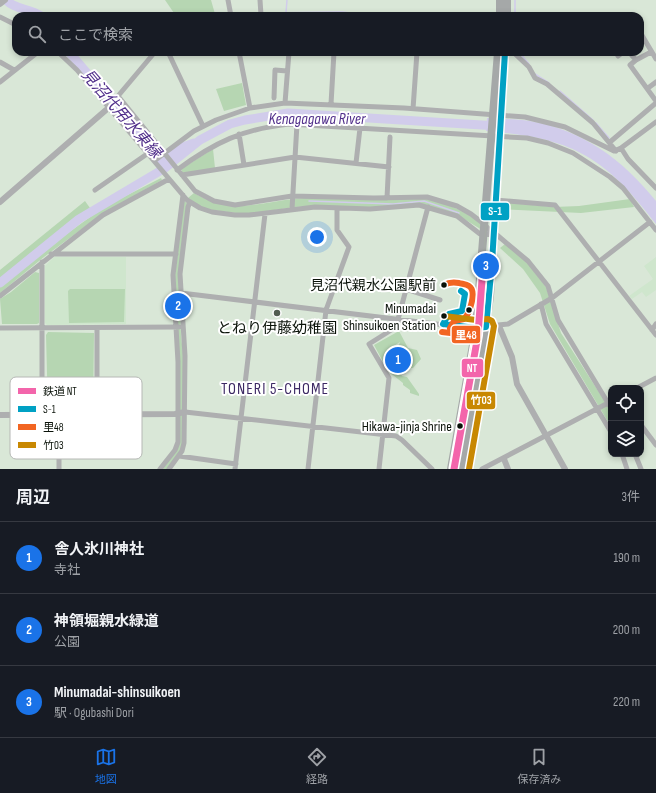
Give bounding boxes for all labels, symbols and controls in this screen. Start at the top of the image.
search box [12,12,644,56]
icon: search [26,23,48,45]
text: ここで検索 [58,26,133,45]
water label: 見沼代用水東縁 [77,65,166,164]
water label: Kenagagawa River [269,110,366,129]
line badge: S-1 [480,202,510,221]
text: S-1 [488,205,502,218]
your location [307,227,327,247]
pin: 3 [473,251,499,281]
place label: 見沼代親水公園駅前 [310,277,436,294]
marker: 見沼代親水公園駅前 [439,280,449,290]
pin: 2 [165,291,191,321]
place label: Minumadai Shinsuikoen Station [343,300,436,334]
unlabelled marker [464,305,474,315]
marker: とねり伊藤幼稚園 [272,308,282,318]
marker: Minumadai Shinsuikoen Station [439,311,449,321]
place label: とねり伊藤幼稚園 [217,319,337,338]
line badge: 里48 [451,325,481,344]
text: 里48 [455,329,477,342]
pin: 1 [385,345,411,375]
line badge: NT [461,358,484,378]
text: NT [467,362,478,375]
legend [10,377,142,459]
district label: TONERI 5-CHOME [221,380,329,399]
text: 鉄道 NT [43,385,77,398]
map controls [608,385,644,457]
button: locate [608,385,644,421]
line badge: 竹03 [466,391,496,410]
text: 竹03 [470,394,492,407]
text: S-1 [43,403,56,416]
place label: Hikawa-jinja Shrine [362,418,452,435]
text: 里48 [43,421,64,434]
marker: Hikawa-jinja Shrine [455,421,465,431]
button: layers [608,421,644,457]
text: 竹03 [43,439,64,452]
text: 周辺 [16,488,50,508]
text: 3件 [622,489,640,505]
text: 舎人氷川神社 [54,540,144,559]
text: 1 [26,550,32,566]
text: 190 m [613,550,640,566]
text: 寺社 [54,562,80,578]
text: 神領堀親水緑道 [54,612,159,631]
text: 2 [26,622,32,638]
text: 200 m [613,622,640,638]
text: 公園 [54,634,80,650]
text: Minumadai-shinsuikoen [54,683,181,702]
text: 3 [26,694,32,710]
text: 220 m [613,694,640,710]
text: 駅 · Ogubashi Dori [54,705,134,721]
tab: 地図 [95,746,117,786]
tab: 経路 [306,746,328,786]
tab: 保存済み [517,746,561,786]

